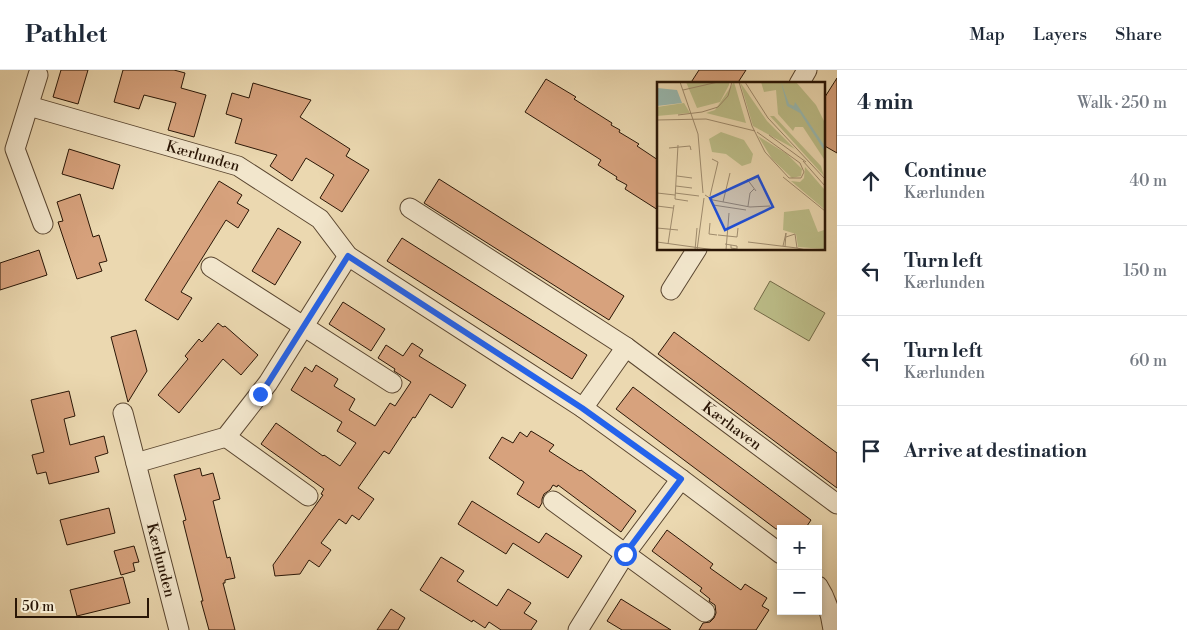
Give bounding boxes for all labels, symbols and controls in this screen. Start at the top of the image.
text: Pathlet [25,20,107,50]
text: Map [970,23,1005,46]
text: Layers [1033,23,1087,46]
text: Share [1115,23,1162,46]
inset map [657,82,824,250]
text: 4 min [857,90,913,116]
text: Walk · 250 m [1077,93,1167,113]
street label: Kærlunden [164,137,242,176]
text: Continue [904,159,987,183]
icon: ahead [857,167,885,195]
text: 40 m [1130,171,1167,191]
text: Kærlunden [904,183,985,203]
text: Turn left [904,249,983,273]
icon: left [857,257,885,285]
text: 150 m [1123,261,1167,281]
text: Kærlunden [904,273,985,293]
text: Turn left [904,339,983,363]
icon: left [857,347,885,375]
text: 60 m [1129,351,1167,371]
text: Kærlunden [904,363,985,383]
route end [249,383,272,406]
street label: Kærhaven [698,398,765,455]
icon: arrive [857,437,885,465]
text: Arrive at destination [904,439,1087,463]
street label: Kærlunden [142,521,179,600]
map controls [777,525,822,615]
button: + [777,525,822,570]
route start [614,543,637,566]
button: − [777,570,822,615]
scale bar [15,595,149,618]
text: 50 m [22,598,54,616]

